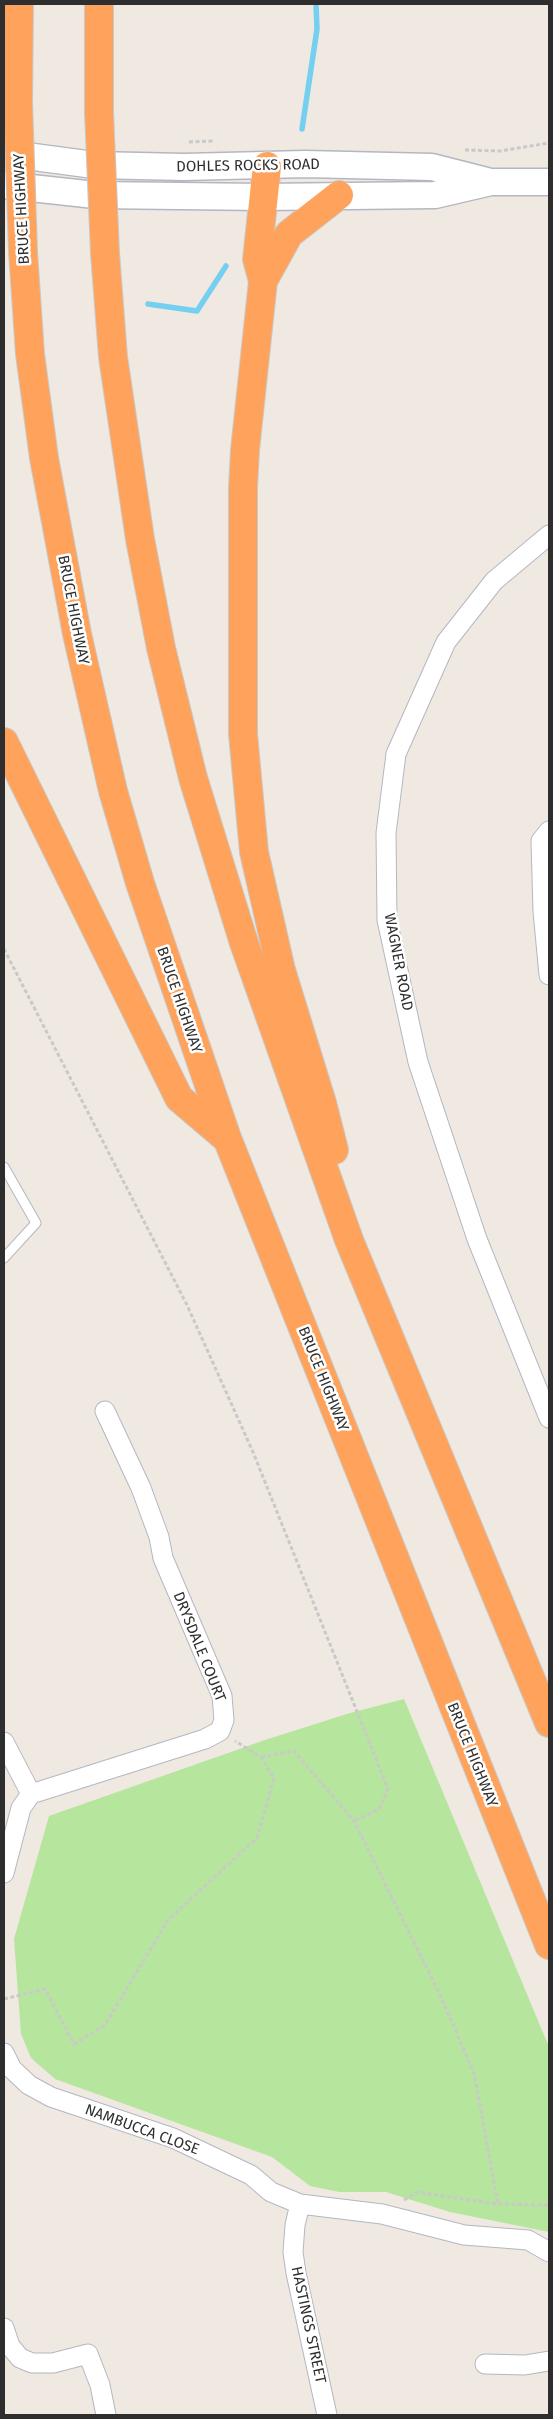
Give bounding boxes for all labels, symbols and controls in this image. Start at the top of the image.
street label: BRUCE HIGHWAY [10,153,34,265]
street label: DOHLES ROCKS ROAD [176,156,320,176]
street label: BRUCE HIGHWAY [54,554,92,666]
street label: WAGNER ROAD [380,912,416,1012]
street label: BRUCE HIGHWAY [152,944,206,1056]
street label: BRUCE HIGHWAY [294,1324,352,1434]
street label: DRYSDALE COURT [169,1589,229,1705]
street label: BRUCE HIGHWAY [443,1700,501,1810]
street label: NAMBUCCA CLOSE [82,2101,202,2159]
street label: HASTINGS STREET [287,2265,329,2385]

